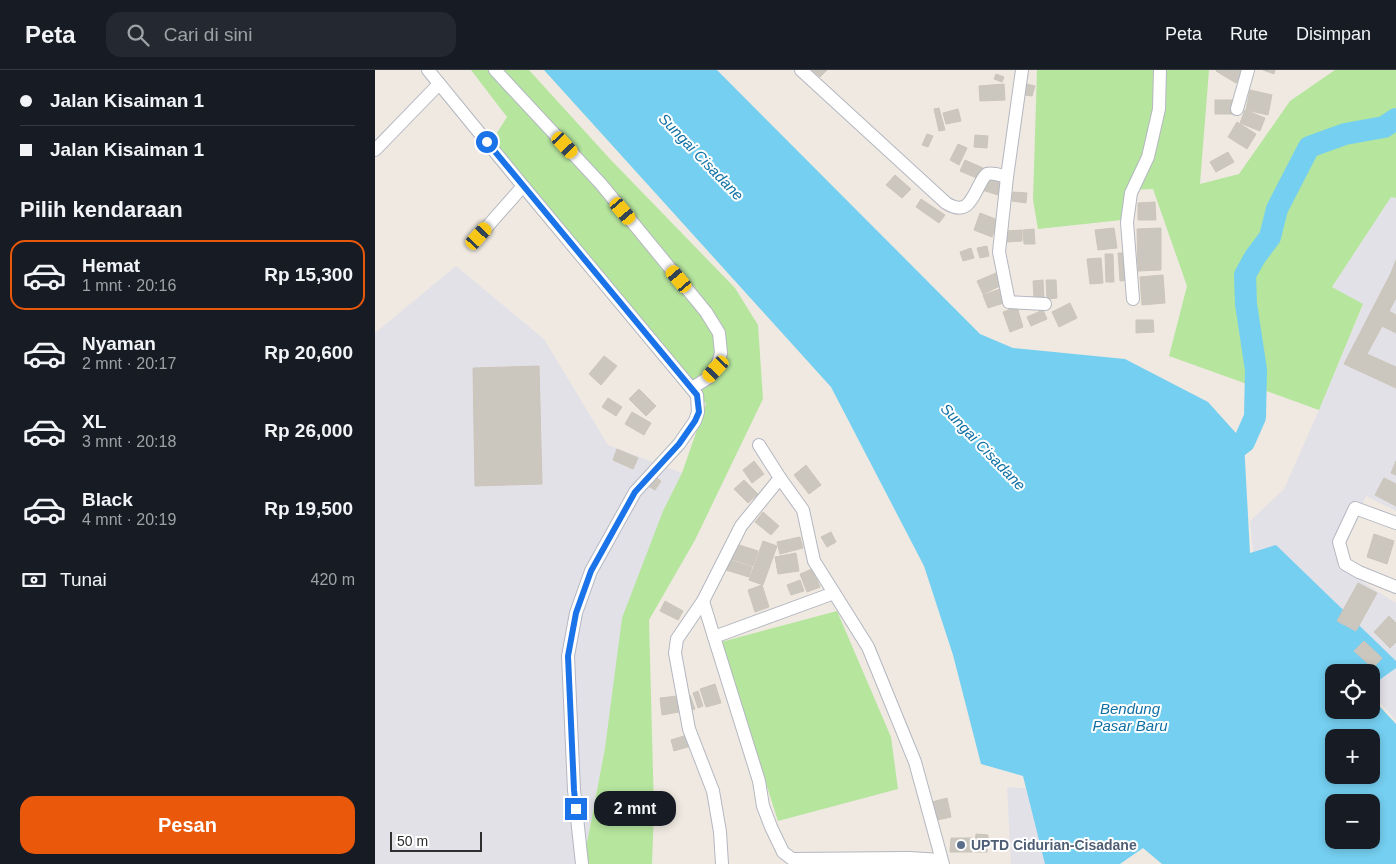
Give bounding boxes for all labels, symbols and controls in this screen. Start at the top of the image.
search box [106,12,456,57]
text: Peta [25,21,76,48]
icon: search [124,21,152,49]
text: Cari di sini [164,24,252,45]
text: Peta [1165,24,1202,44]
text: Rute [1230,24,1268,44]
text: Disimpan [1296,24,1371,44]
text: Jalan Kisaiman 1 [50,90,204,111]
water label: Sungai Cisadane [656,110,747,204]
car [549,129,580,161]
route start [476,131,498,153]
text: Jalan Kisaiman 1 [50,139,204,160]
car [607,195,638,227]
text: Pilih kendaraan [20,197,183,222]
car [463,220,494,252]
icon: car [22,253,67,298]
text: Hemat [82,255,140,276]
car [663,263,694,295]
text: Rp 15,300 [264,264,353,285]
text: 1 mnt · 20:16 [82,277,176,294]
icon: car [22,331,67,376]
text: Nyaman [82,333,156,354]
text: Rp 20,600 [264,342,353,363]
car [700,353,731,385]
text: 2 mnt · 20:17 [82,355,176,372]
water label: Sungai Cisadane [938,400,1029,494]
icon: car [22,409,67,454]
text: XL [82,411,106,432]
text: Rp 26,000 [264,420,353,441]
text: 3 mnt · 20:18 [82,433,176,450]
icon: car [22,487,67,532]
text: Black [82,489,133,510]
text: Rp 19,500 [264,498,353,519]
text: 4 mnt · 20:19 [82,511,176,528]
icon: cash [20,566,48,594]
text: Tunai [60,569,107,590]
text: 420 m [311,571,355,588]
map controls [1325,664,1380,849]
button: locate [1325,664,1380,719]
water label: Bendung Pasar Baru [1092,700,1168,734]
button: + [1325,729,1380,784]
callout: 2 mnt [593,792,676,826]
button: − [1325,794,1380,849]
button: Pesan [20,796,355,854]
route end [565,798,587,820]
text: 2 mnt [614,800,656,817]
scale bar [390,829,483,852]
text: 50 m [397,833,428,849]
place label: UPTD Cidurian-Cisadane [971,837,1137,853]
marker: UPTD Cidurian-Cisadane [955,839,967,851]

